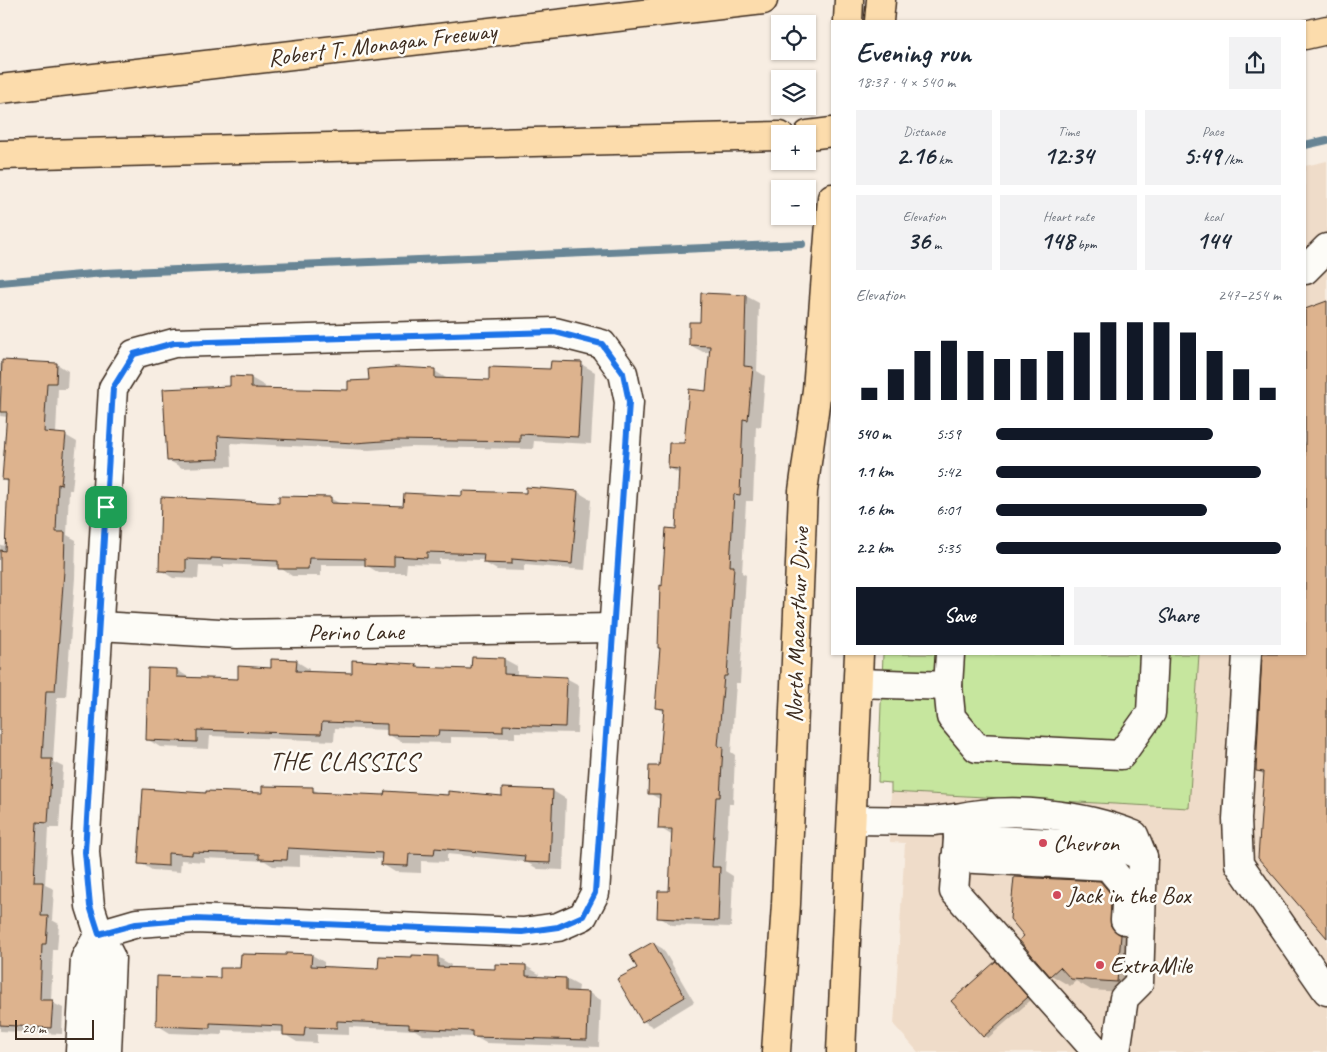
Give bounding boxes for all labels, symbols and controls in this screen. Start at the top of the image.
street label: Robert T. Monagan Freeway [266,15,500,73]
map controls [771,15,816,225]
button: locate [771,15,816,60]
text: Evening run [856,35,971,70]
button: share [1229,37,1281,89]
button: layers [771,70,816,115]
text: 18:37 · 4 × 540 m [856,72,955,92]
text: Distance [903,123,945,140]
text: Time [1058,123,1079,140]
text: Pace [1202,123,1224,140]
button: + [771,125,816,170]
text: 2.16 [896,140,935,172]
text: 12:34 [1044,140,1093,172]
text: 5:49 [1183,140,1221,172]
text: km [935,151,952,168]
text: /km [1221,151,1243,168]
button: − [771,180,816,225]
text: Elevation [903,208,946,225]
text: Heart rate [1043,208,1094,225]
text: kcal [1204,208,1222,225]
text: 36 [907,225,930,257]
text: 148 [1040,225,1074,257]
text: 144 [1196,225,1230,257]
text: m [930,236,941,253]
text: bpm [1074,236,1097,253]
text: Elevation [856,285,905,305]
text: 247–254 m [1218,285,1281,305]
text: 540 m [856,424,890,444]
text: 5:59 [936,424,961,444]
text: 1.1 km [856,462,893,482]
text: 5:42 [936,462,961,482]
pin [85,486,127,528]
icon: arrive [92,493,120,521]
text: 1.6 km [856,500,894,520]
text: 6:01 [936,500,961,520]
street label: North Macarthur Drive [779,525,815,723]
text: 2.2 km [856,538,893,558]
text: 5:35 [936,538,961,558]
button: Save [856,587,1064,645]
button: Share [1074,587,1281,645]
street label: Perino Lane [308,616,406,648]
district label: THE CLASSICS [269,746,422,778]
place label: Chevron [1053,828,1120,858]
marker: Chevron [1037,837,1049,849]
place label: Jack in the Box [1066,880,1192,910]
marker: Jack in the Box [1051,889,1063,901]
place label: ExtraMile [1110,950,1194,980]
marker: ExtraMile [1094,959,1106,971]
scale bar [15,1017,94,1040]
text: 20 m [22,1020,46,1037]

